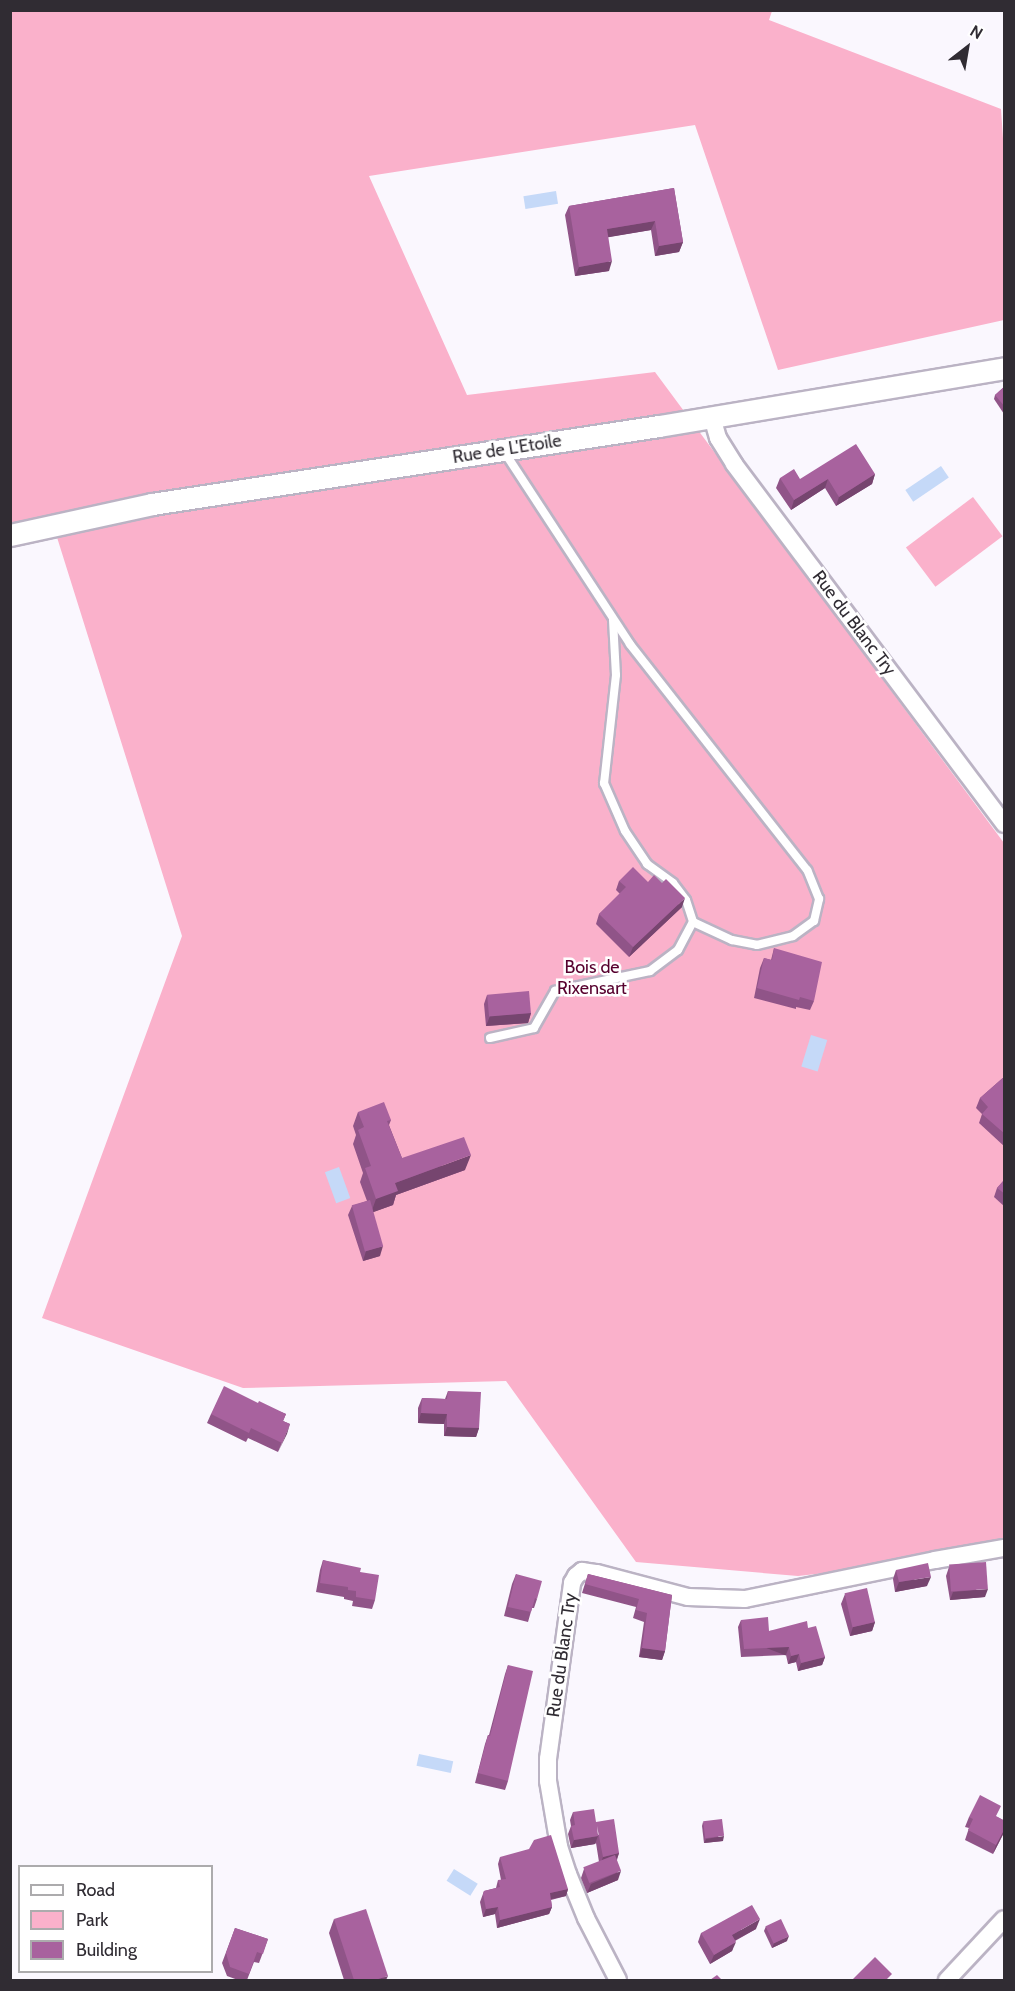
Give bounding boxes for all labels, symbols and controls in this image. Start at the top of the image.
north arrow [937,18,997,78]
text: N [967,21,986,43]
street label: Rue de L'Etoile [451,430,563,468]
street label: Rue du Blanc Try [808,566,900,680]
park label: Bois de Rixensart [557,957,627,1000]
street label: Rue du Blanc Try [543,1591,581,1719]
legend [18,1865,213,1973]
text: Road [76,1879,115,1901]
text: Park [76,1909,108,1931]
text: Building [76,1939,137,1961]

